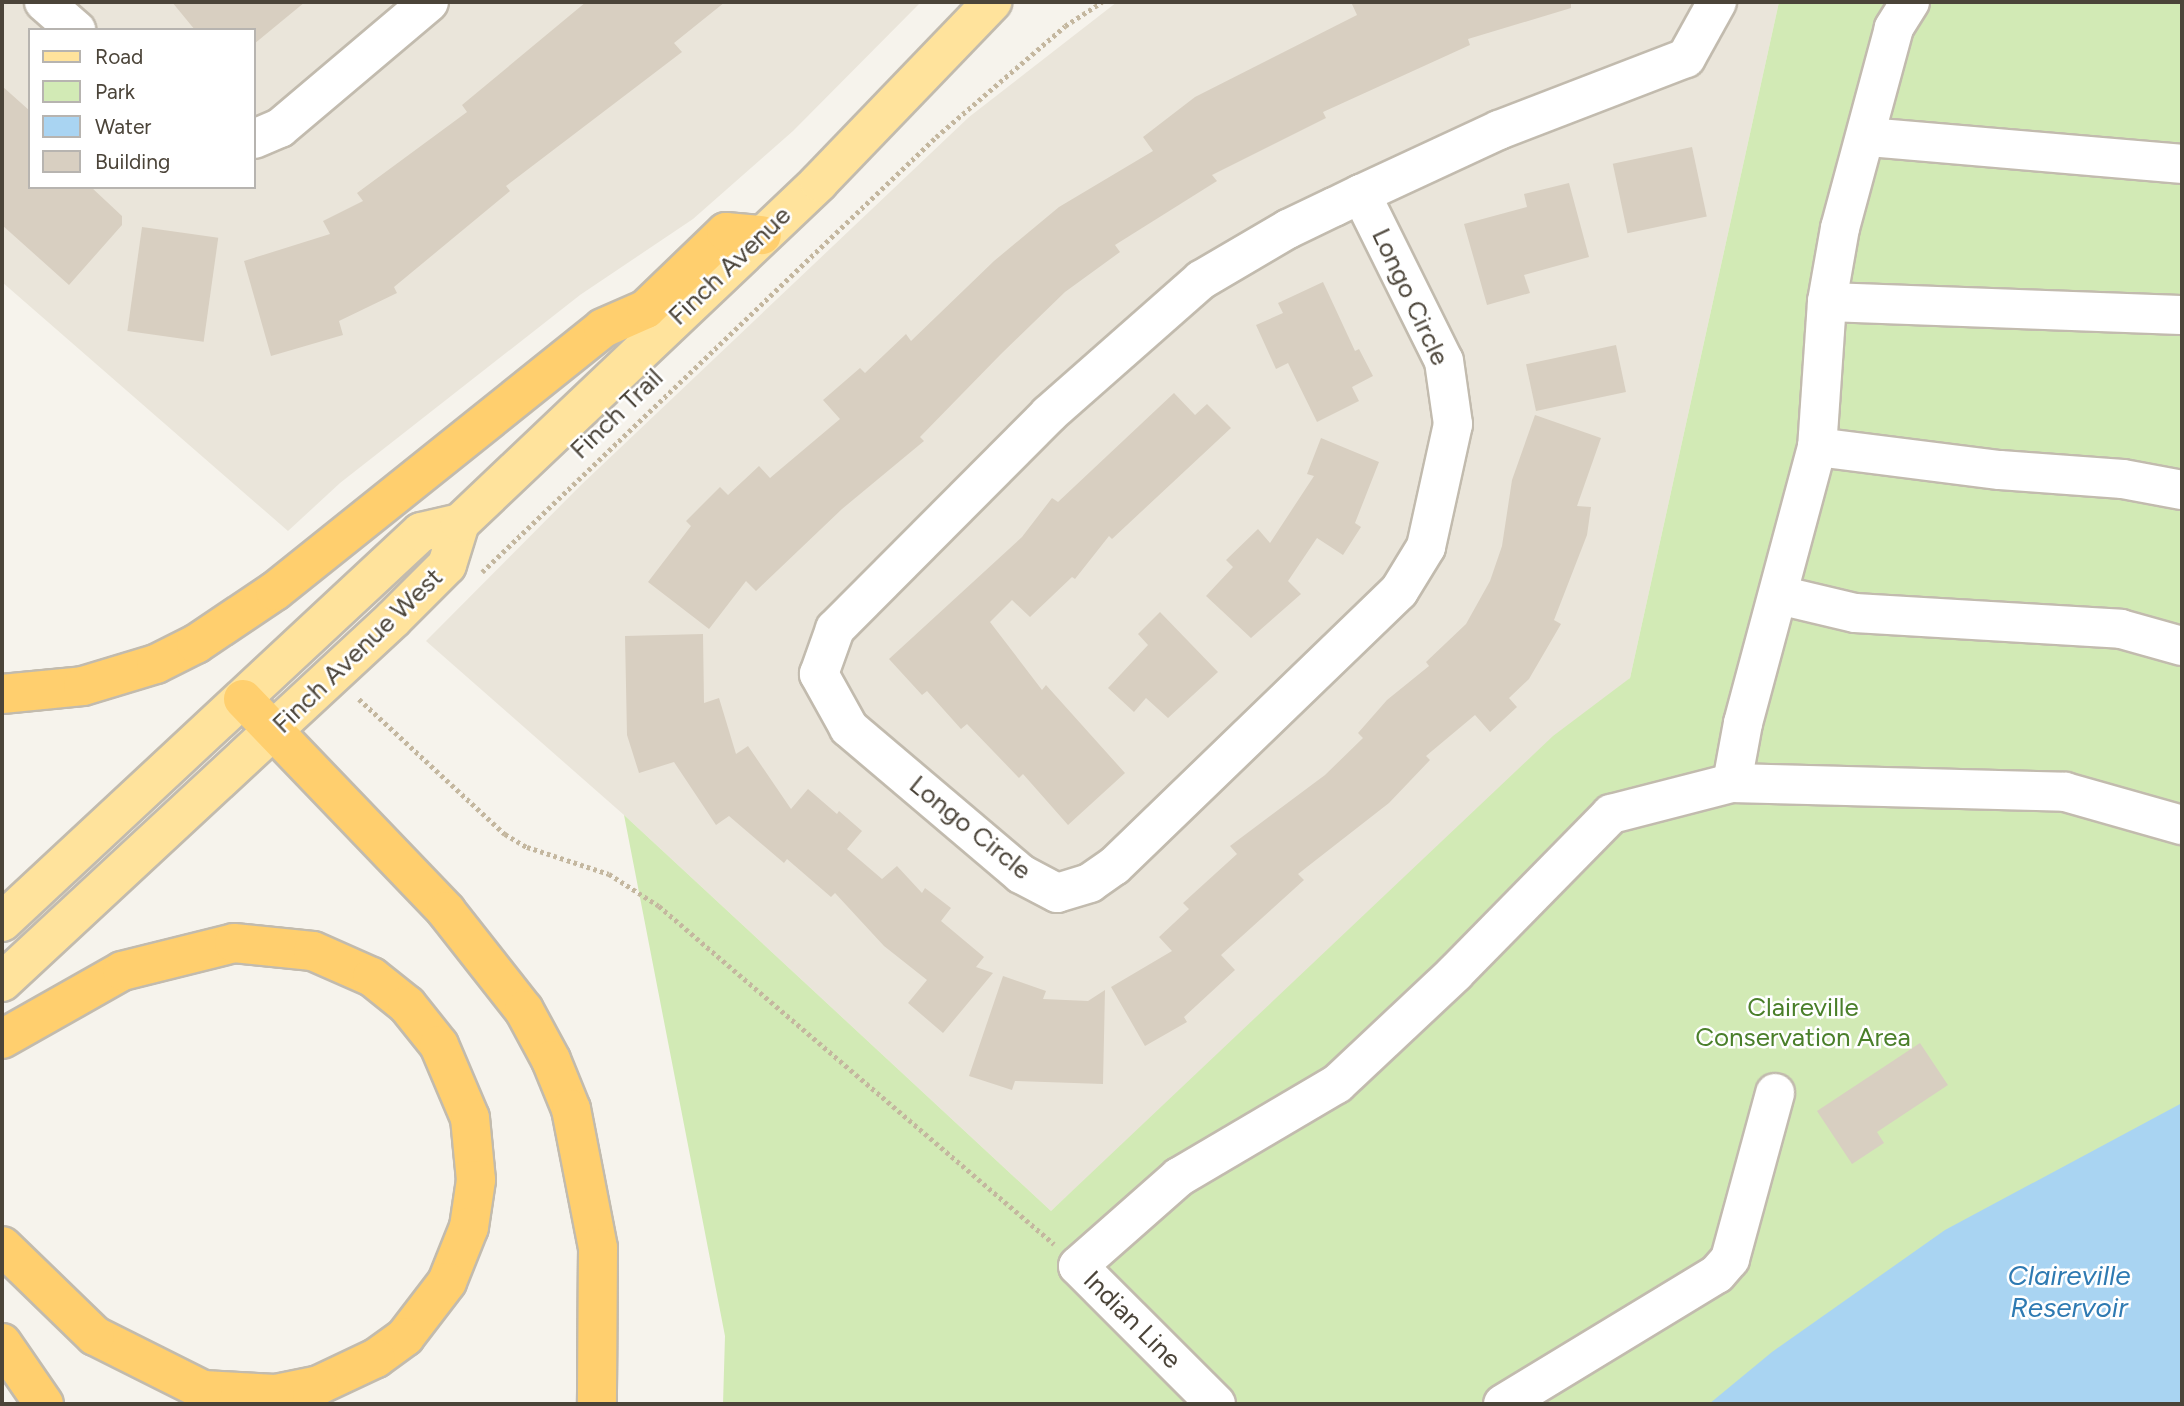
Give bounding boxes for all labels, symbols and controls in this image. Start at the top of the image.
legend [28,28,256,189]
text: Road [95,44,143,69]
text: Park [95,79,135,104]
text: Water [95,114,151,139]
text: Building [95,149,170,174]
street label: Finch Avenue [662,200,798,332]
street label: Longo Circle [1365,224,1455,370]
street label: Finch Trail [564,362,670,466]
street label: Finch Avenue West [267,562,449,740]
street label: Longo Circle [903,769,1037,887]
park label: Claireville Conservation Area [1695,992,1911,1054]
water label: Claireville Reservoir [2007,1258,2131,1324]
street label: Indian Line [1077,1265,1187,1375]

